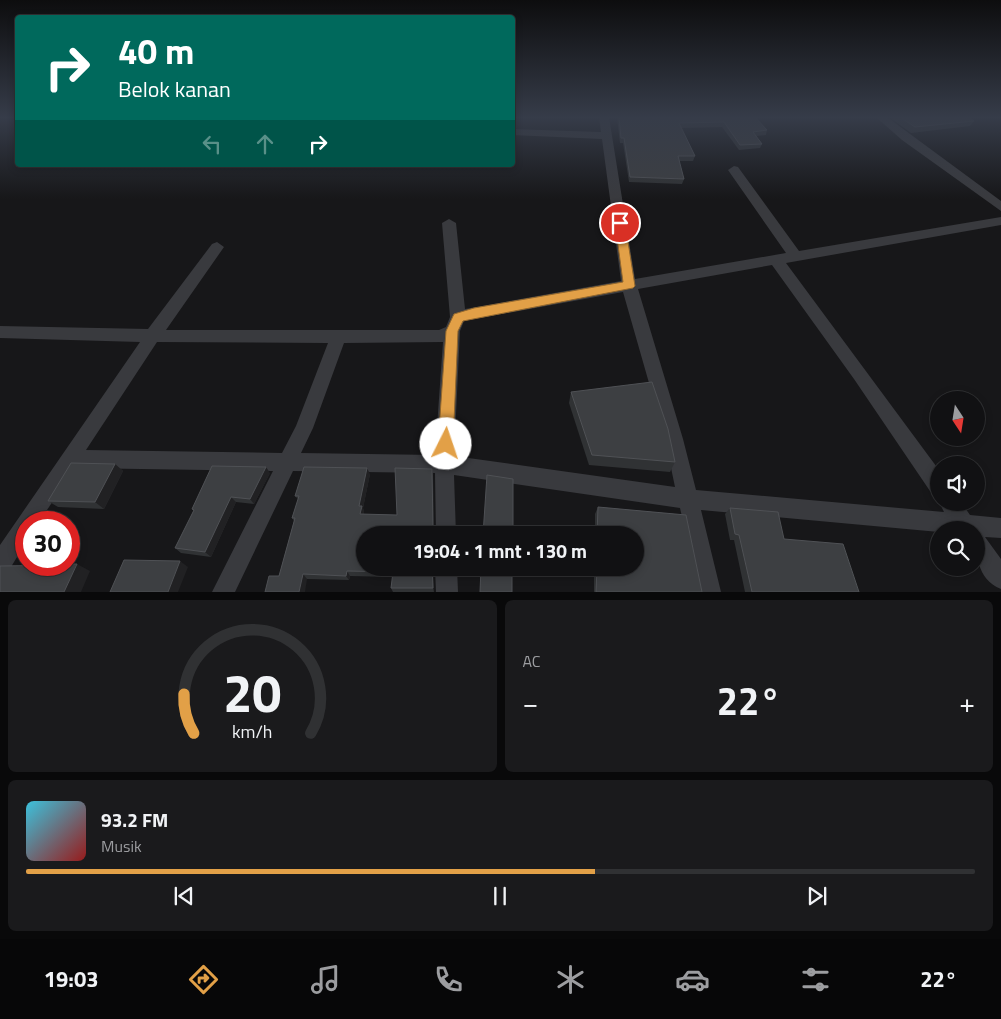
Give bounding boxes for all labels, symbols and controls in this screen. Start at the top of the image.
text: 40 m [118,24,194,78]
icon: right [35,35,100,100]
text: Belok kanan [118,72,231,106]
icon: left [198,130,226,158]
icon: ahead [251,130,279,158]
icon: right [304,130,332,158]
pin [599,202,641,244]
icon: arrive [606,209,634,237]
north arrow [930,391,985,446]
map controls [930,391,985,576]
position arrow [419,417,471,469]
button: sound [930,456,985,511]
speed limit sign: 30 [15,511,80,576]
button: search [930,521,985,576]
text: 19:04 · 1 mnt · 130 m [413,536,587,565]
text: AC [523,649,541,673]
text: 20 [223,653,281,732]
text: 22° [717,672,781,730]
text: − [523,681,538,724]
text: + [959,681,975,724]
text: km/h [232,718,272,745]
text: 93.2 FM [101,805,168,834]
text: Musik [101,834,142,858]
icon: previous [170,882,198,910]
icon: pause [486,882,514,910]
icon: next [803,882,831,910]
text: 19:03 [44,962,99,996]
icon: directions [186,962,221,997]
icon: music [308,962,343,997]
icon: phone [431,962,466,997]
icon: climate [553,962,588,997]
icon: car [675,962,710,997]
icon: filters [798,962,833,997]
text: 22° [920,962,957,996]

